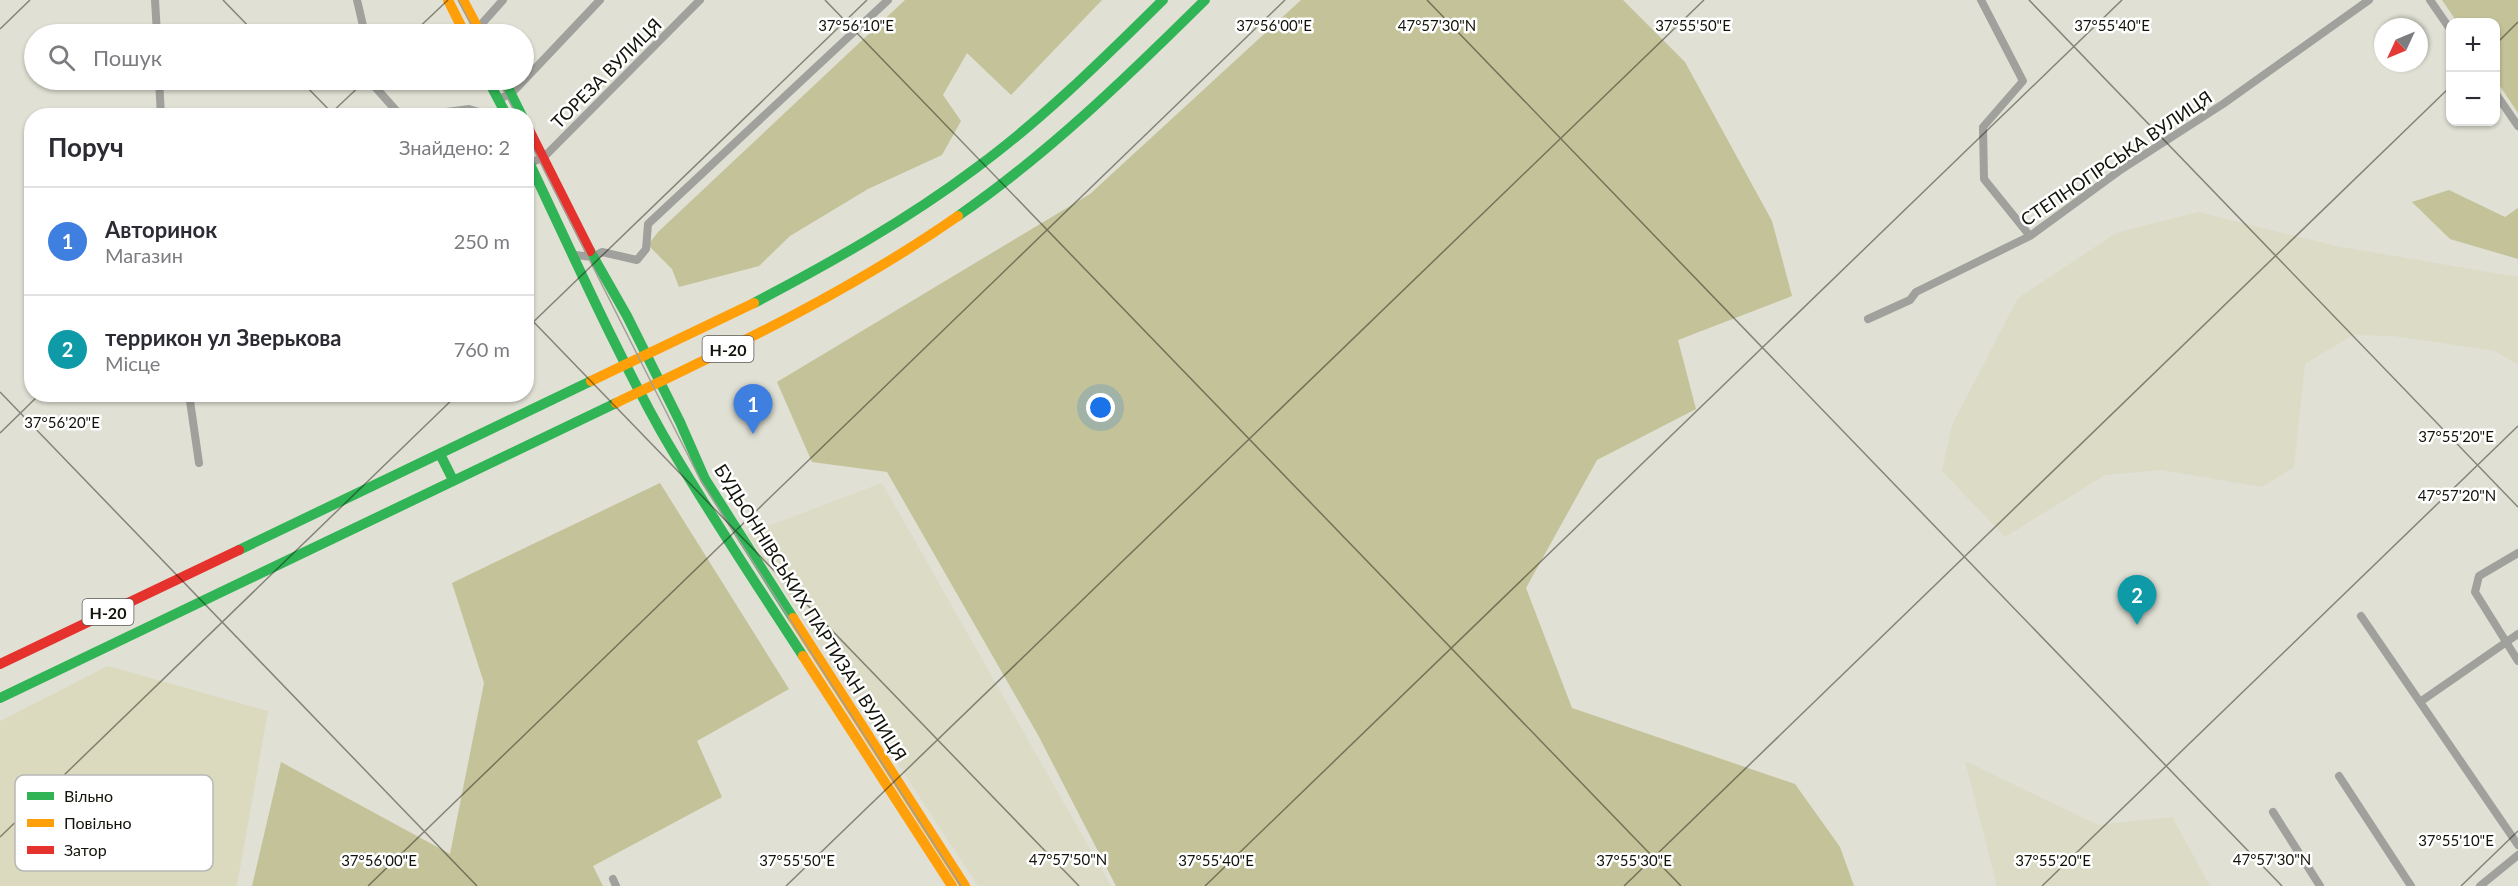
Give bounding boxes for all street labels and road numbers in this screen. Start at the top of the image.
street label: ТОРЕЗА ВУЛИЦЯ [546,13,666,133]
street label: СТЕПНОГІРСЬКА ВУЛИЦЯ [2016,86,2216,230]
road number: Н-20 [702,336,754,362]
street label: БУДЬОННІВСЬКИХ ПАРТИЗАН ВУЛИЦЯ [710,460,912,764]
road number: Н-20 [82,599,134,625]

